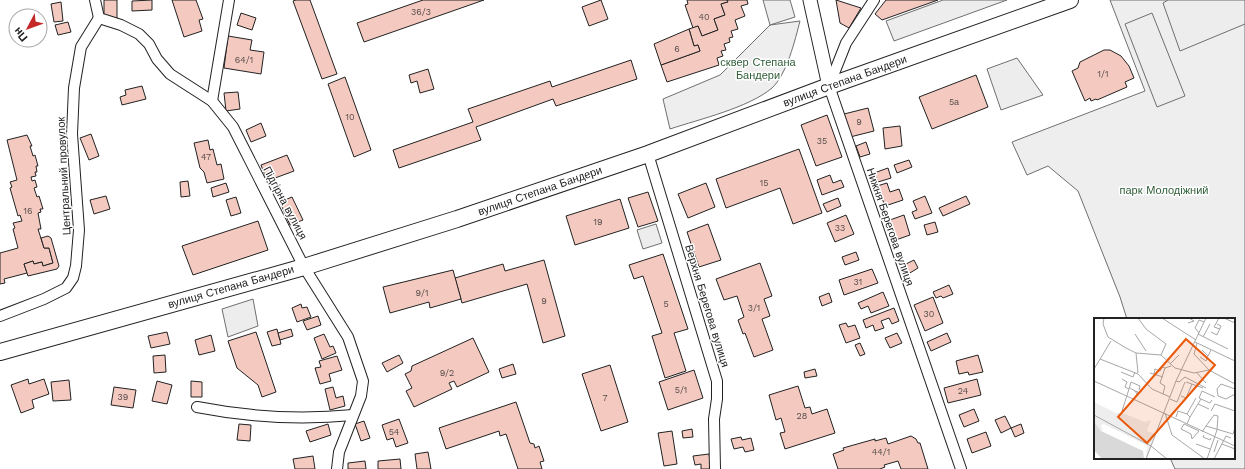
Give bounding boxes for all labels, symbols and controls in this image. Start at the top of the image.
house number: 36/3 [411,7,431,17]
north arrow [8,8,48,48]
house number: 40 [698,12,710,22]
text: Пн [11,24,31,44]
house number: 6 [674,44,680,54]
street label: вулиця Степана Бандери [781,53,909,109]
house number: 64/1 [235,55,253,65]
park label: сквер Степана Бандери [720,56,797,82]
house number: 1/1 [1098,69,1108,79]
house number: 5а [949,97,959,107]
house number: 10 [345,112,355,122]
street label: Центральний провулок [54,116,74,235]
house number: 9 [856,117,862,127]
house number: 35 [817,136,827,146]
house number: 47 [201,152,211,162]
street label: Підгірна вулиця [260,164,310,242]
street label: вулиця Степана Бандери [476,164,604,218]
street label: Нижня Берегова вулиця [864,166,916,288]
house number: 15 [760,178,768,188]
park label: парк Молодіжний [1120,184,1208,197]
house number: 16 [24,206,32,216]
house number: 19 [593,217,603,227]
house number: 33 [835,223,845,233]
street label: Верхня Берегова вулиця [682,243,732,369]
street label: вулиця Степана Бандери [166,263,296,311]
house number: 31 [854,277,862,287]
house number: 9/1 [416,288,428,298]
house number: 9 [541,296,547,306]
house number: 5 [663,299,669,309]
house number: 3/1 [748,303,760,313]
house number: 30 [924,309,935,319]
inset map [1094,318,1235,459]
house number: 9/2 [440,368,454,378]
house number: 5/1 [675,385,687,395]
house number: 24 [958,386,969,396]
house number: 39 [118,392,128,402]
house number: 7 [602,393,608,403]
house number: 28 [797,411,807,421]
house number: 54 [389,427,400,437]
house number: 44/1 [872,447,890,457]

